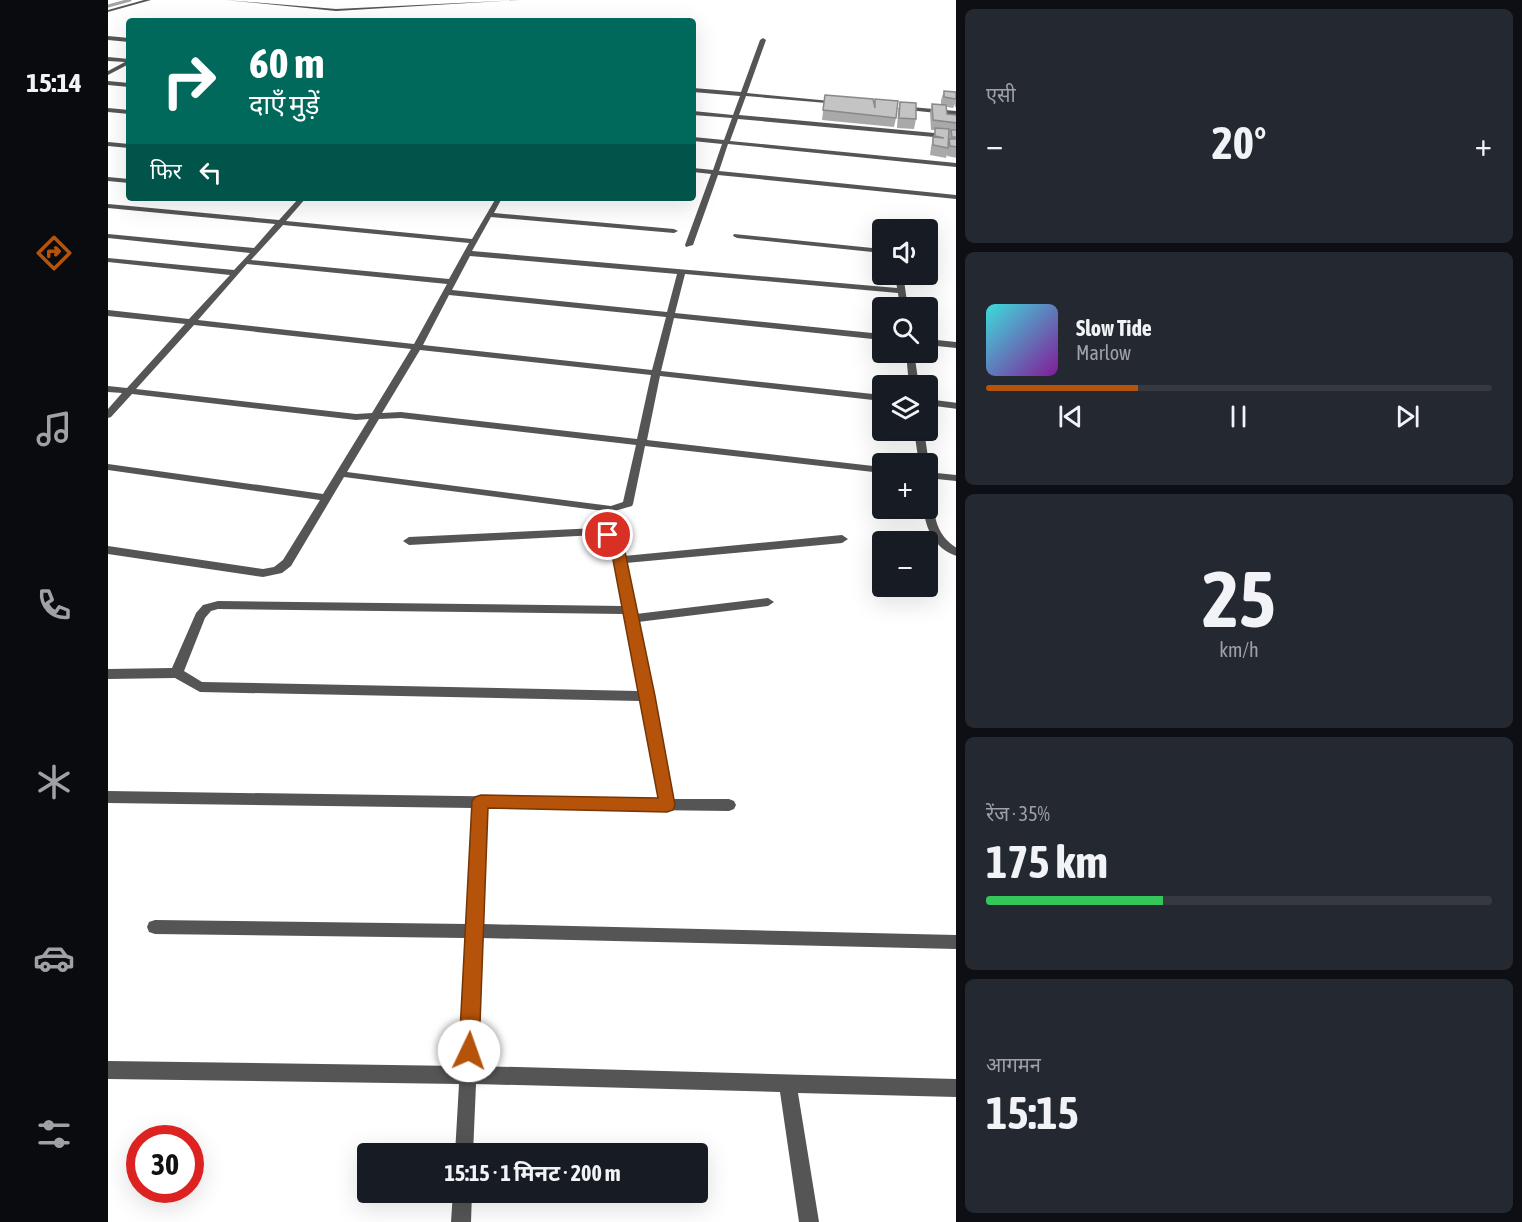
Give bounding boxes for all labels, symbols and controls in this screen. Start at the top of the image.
text: 60 m [249,39,324,87]
icon: right [150,42,228,120]
text: 15:14 [26,67,82,98]
text: एसी [986,83,1016,106]
text: दाएँ मुड़ें [249,89,320,120]
text: 20° [1212,117,1266,169]
text: − [986,125,1003,163]
text: + [1475,125,1492,163]
icon: left [194,156,227,189]
text: फिर [150,158,182,184]
map controls [872,219,938,597]
button: sound [872,219,938,285]
icon: directions [33,232,75,274]
button: search [872,297,938,363]
text: Slow Tide [1076,315,1152,341]
text: Marlow [1076,341,1131,364]
button: layers [872,375,938,441]
icon: previous [1054,400,1087,433]
icon: pause [1222,400,1255,433]
icon: next [1391,400,1424,433]
icon: music [33,408,75,450]
button: + [872,453,938,519]
pin [582,509,633,560]
icon: arrive [591,518,624,551]
button: − [872,531,938,597]
text: 25 [1202,554,1276,644]
icon: phone [33,584,75,626]
text: km/h [1219,638,1259,661]
icon: climate [33,761,75,803]
text: रेंज · 35% [986,802,1050,825]
text: 175 km [986,836,1108,888]
icon: car [33,937,75,979]
position arrow [437,1019,501,1083]
text: आगमन [986,1053,1041,1076]
text: 15:15 [986,1087,1079,1139]
icon: filters [33,1113,75,1155]
speed limit sign: 30 [126,1125,204,1203]
text: 15:15 · 1 मिनट · 200 m [444,1160,621,1186]

